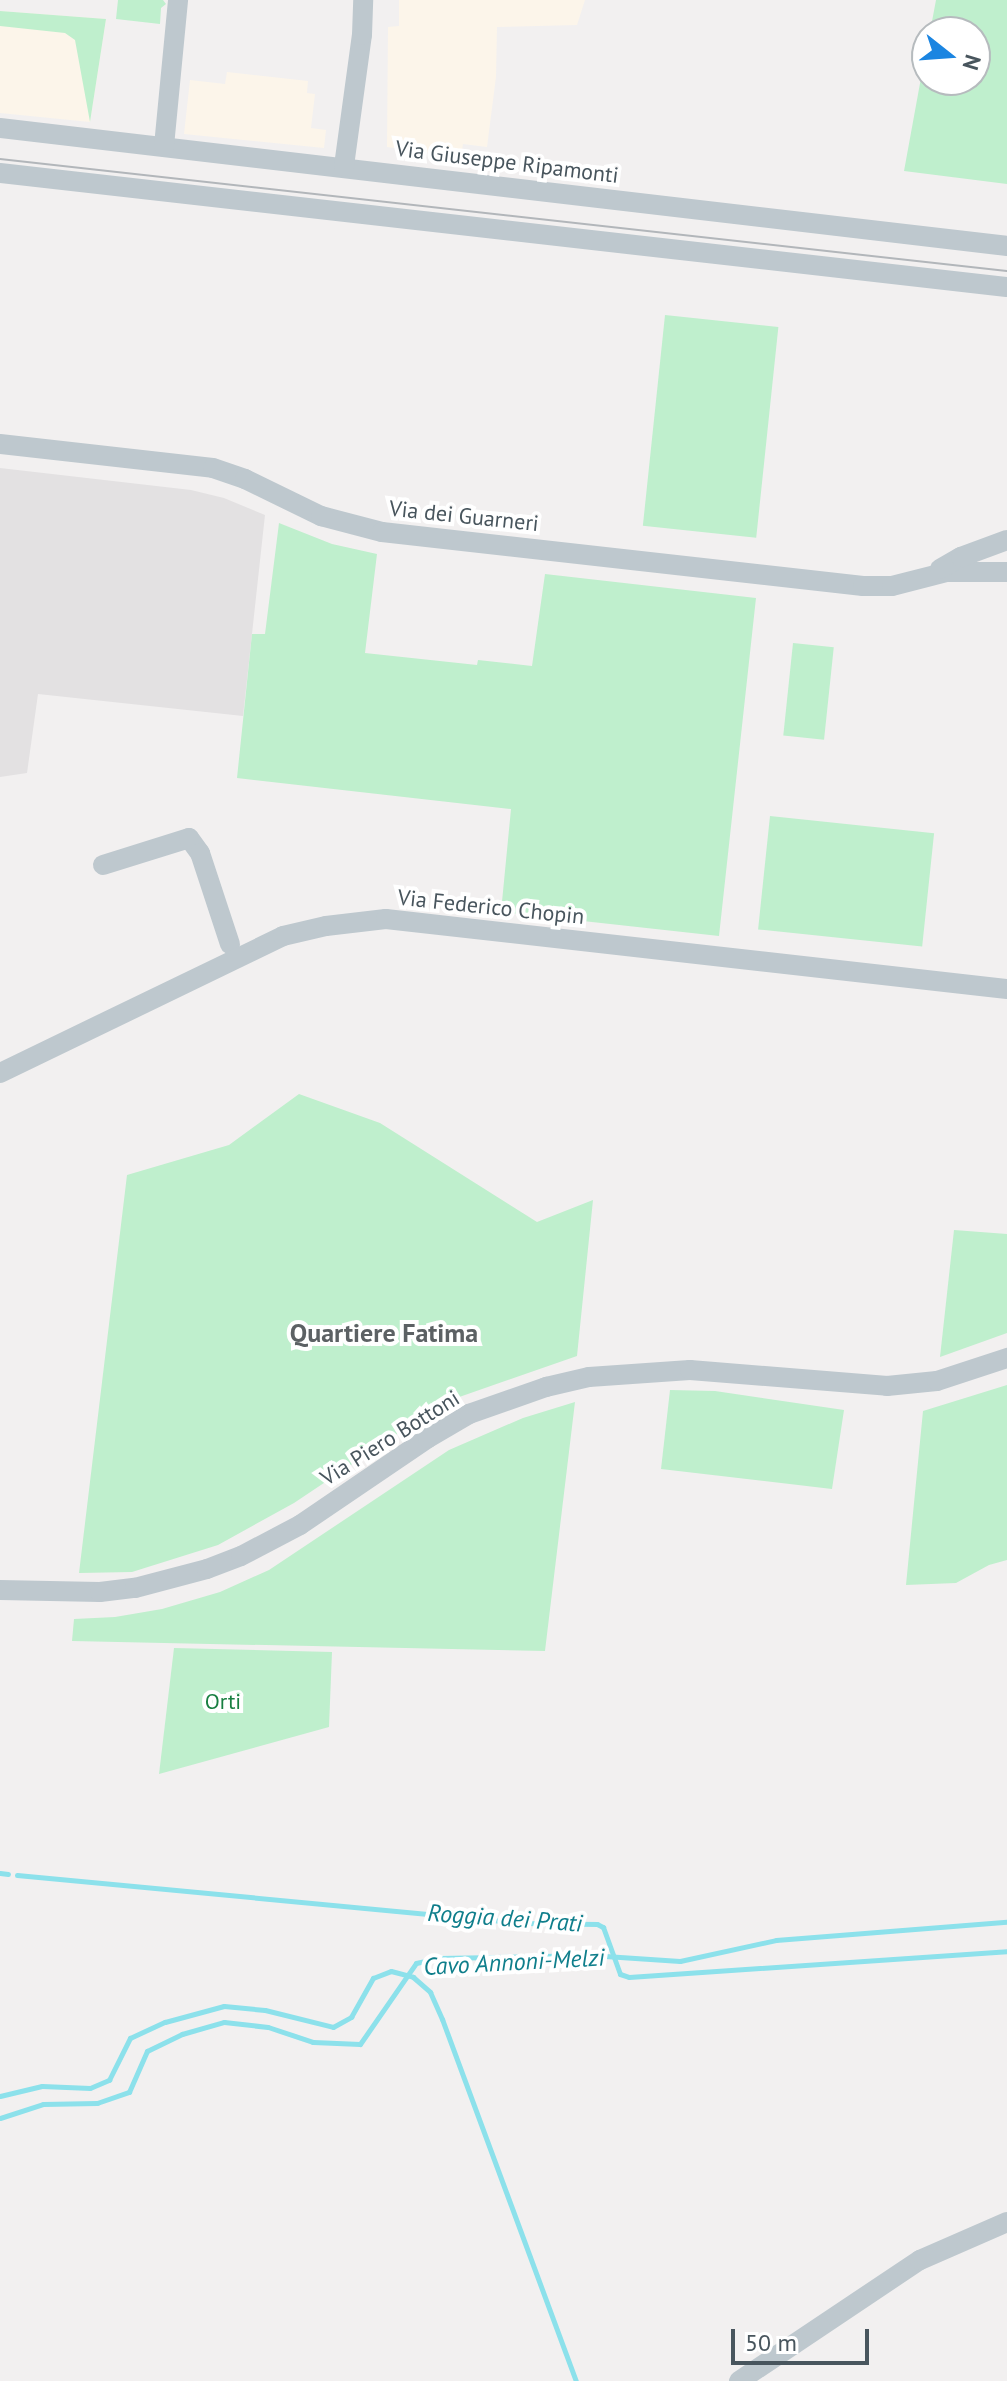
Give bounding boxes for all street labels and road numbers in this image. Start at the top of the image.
street label: Via Giuseppe Ripamonti [394,135,620,189]
street label: Via dei Guarneri [388,495,540,537]
street label: Via Federico Chopin [396,884,586,930]
street label: Via Piero Bottoni [316,1385,464,1491]

